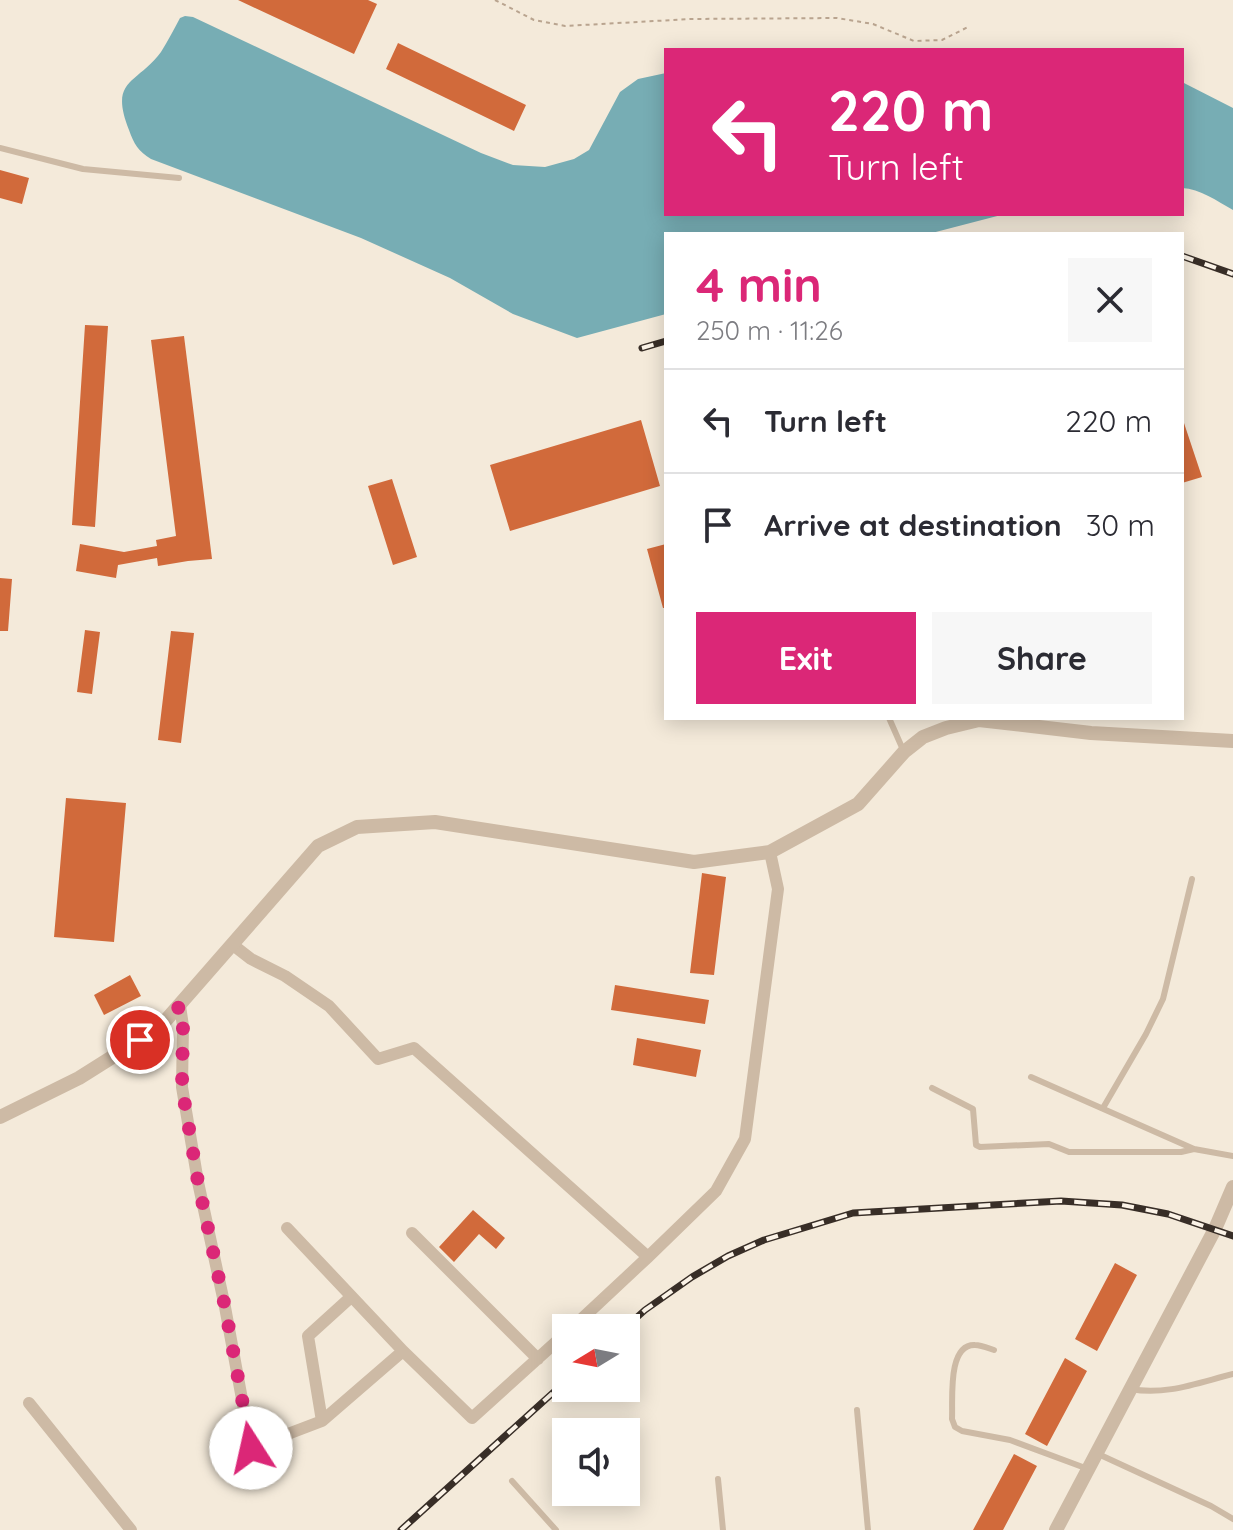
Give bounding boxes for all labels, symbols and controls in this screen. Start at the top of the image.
text: 220 m [828,75,993,145]
icon: left [696,80,800,184]
text: Turn left [828,144,964,189]
text: 4 min [696,254,822,314]
button: close [1068,258,1152,342]
text: 250 m · 11:26 [696,314,843,347]
icon: left [696,399,740,443]
text: Turn left [764,402,887,440]
text: 220 m [1065,402,1152,440]
icon: arrive [696,503,740,547]
text: Arrive at destination [764,506,1062,544]
text: 30 m [1086,506,1155,544]
button: Exit [696,612,916,704]
button: Share [932,612,1152,704]
pin [106,1006,174,1074]
icon: arrive [118,1018,162,1062]
north arrow [552,1314,640,1402]
map controls [552,1314,640,1506]
position arrow [209,1406,293,1490]
button: sound [552,1418,640,1506]

